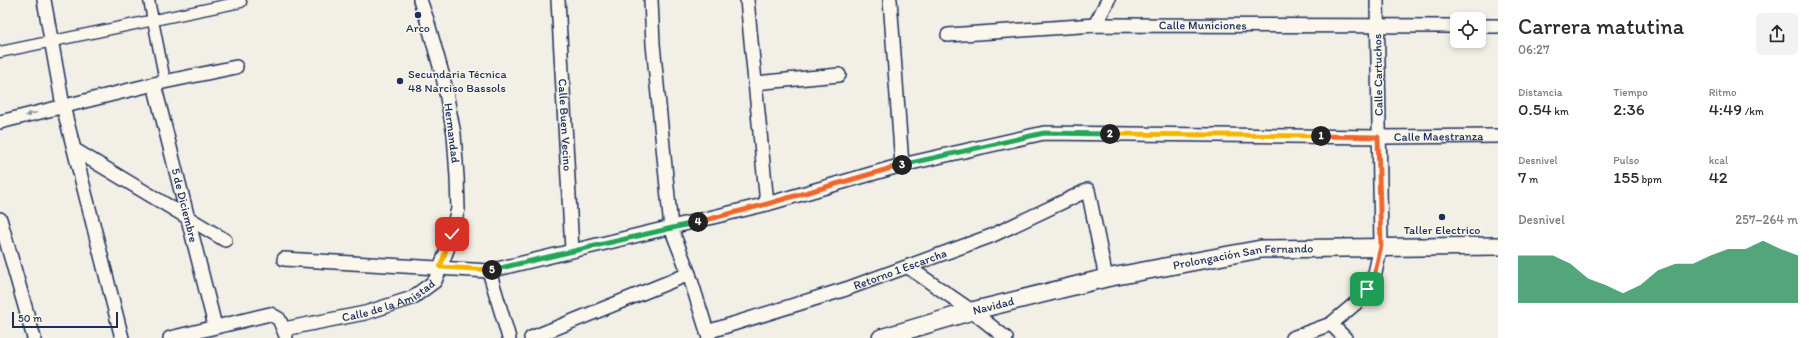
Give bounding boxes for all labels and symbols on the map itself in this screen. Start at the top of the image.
marker: Arco [413,10,423,20]
street label: Calle Municiones [1159,18,1247,32]
place label: Arco [406,21,430,35]
street label: Calle Cartuchos [1370,34,1386,116]
place label: Secundaria Técnica 48 Narciso Bassols [408,67,507,95]
marker: Secundaria Técnica 48 Narciso Bassols [395,76,405,86]
street label: Calle Buen Vecino [555,78,575,172]
street label: Hermandad [441,102,463,164]
one-way arrow [25,111,37,117]
pin: 2 [1100,124,1120,144]
pin: 1 [1311,126,1331,146]
street label: Calle Maestranza [1394,129,1484,144]
pin: 3 [892,155,912,175]
street label: 5 de Diciembre [168,167,201,244]
pin: 4 [688,212,708,232]
marker: Taller Electrico [1437,212,1447,222]
pin [435,217,469,251]
place label: Taller Electrico [1404,223,1480,237]
street label: Prolongación San Fernando [1172,241,1313,272]
street label: Retorno 1 Escarcha [852,246,949,293]
pin: 5 [482,260,502,280]
pin [1350,272,1384,306]
street label: Calle de la Amistad [341,276,438,324]
street label: Navidad [971,294,1016,318]
scale bar [12,310,118,329]

